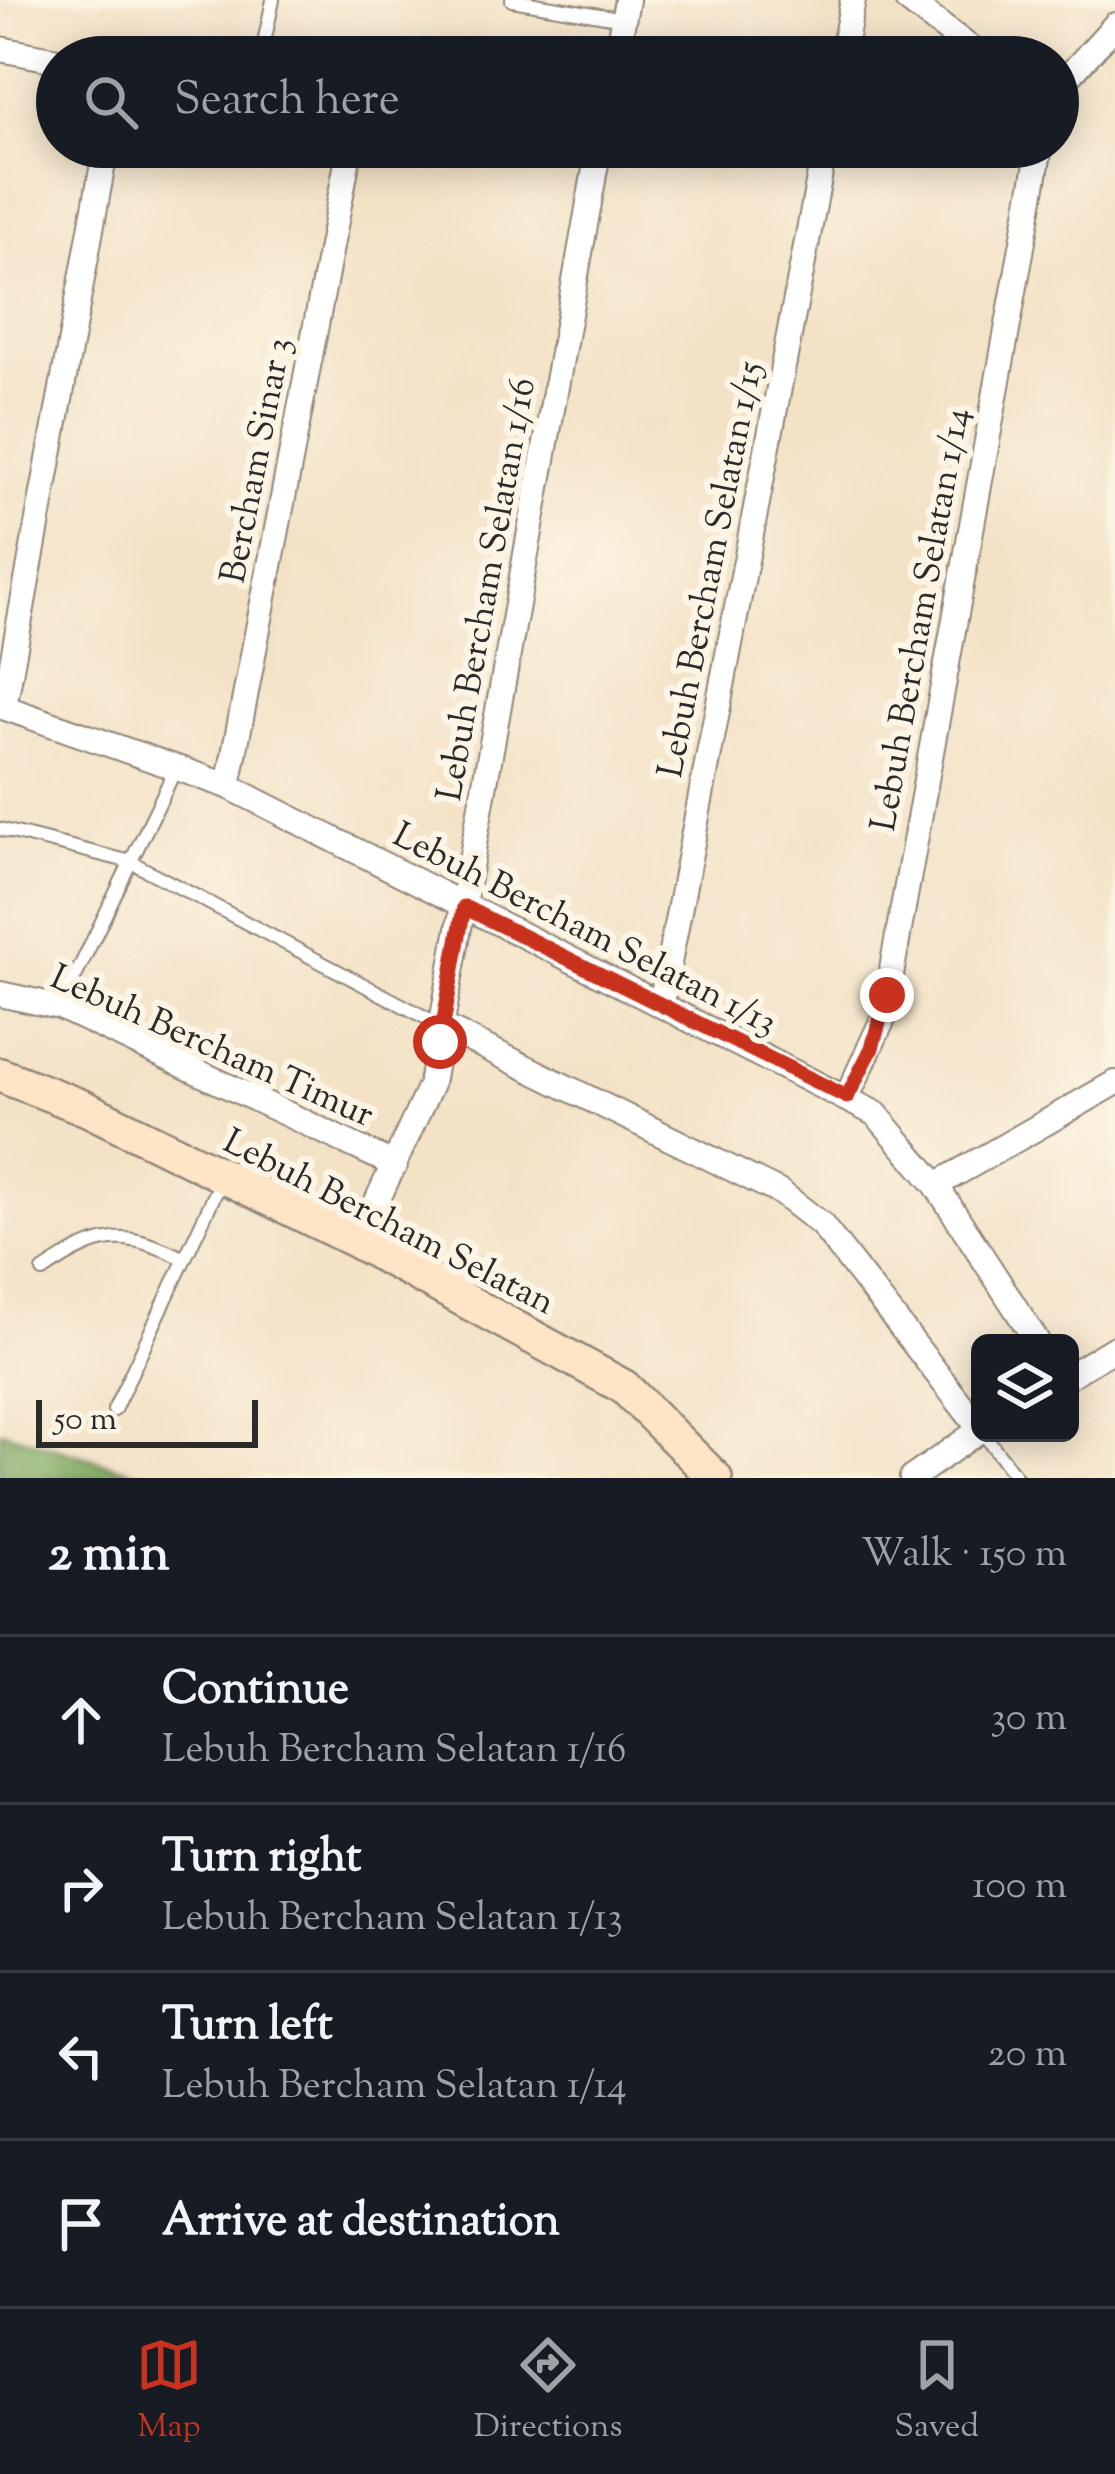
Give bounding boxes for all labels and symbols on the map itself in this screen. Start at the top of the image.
street label: Bercham Sinar 3 [209,334,307,588]
street label: Lebuh Bercham Selatan 1/15 [646,357,778,782]
street label: Lebuh Bercham Selatan 1/16 [425,374,551,805]
street label: Lebuh Bercham Selatan 1/14 [859,404,985,835]
street label: Lebuh Bercham Selatan 1/13 [383,811,785,1050]
street label: Lebuh Bercham Timur [41,953,381,1142]
route end [860,968,914,1022]
route start [413,1015,467,1069]
street label: Lebuh Bercham Selatan [213,1117,563,1330]
scale bar [36,1394,258,1447]

